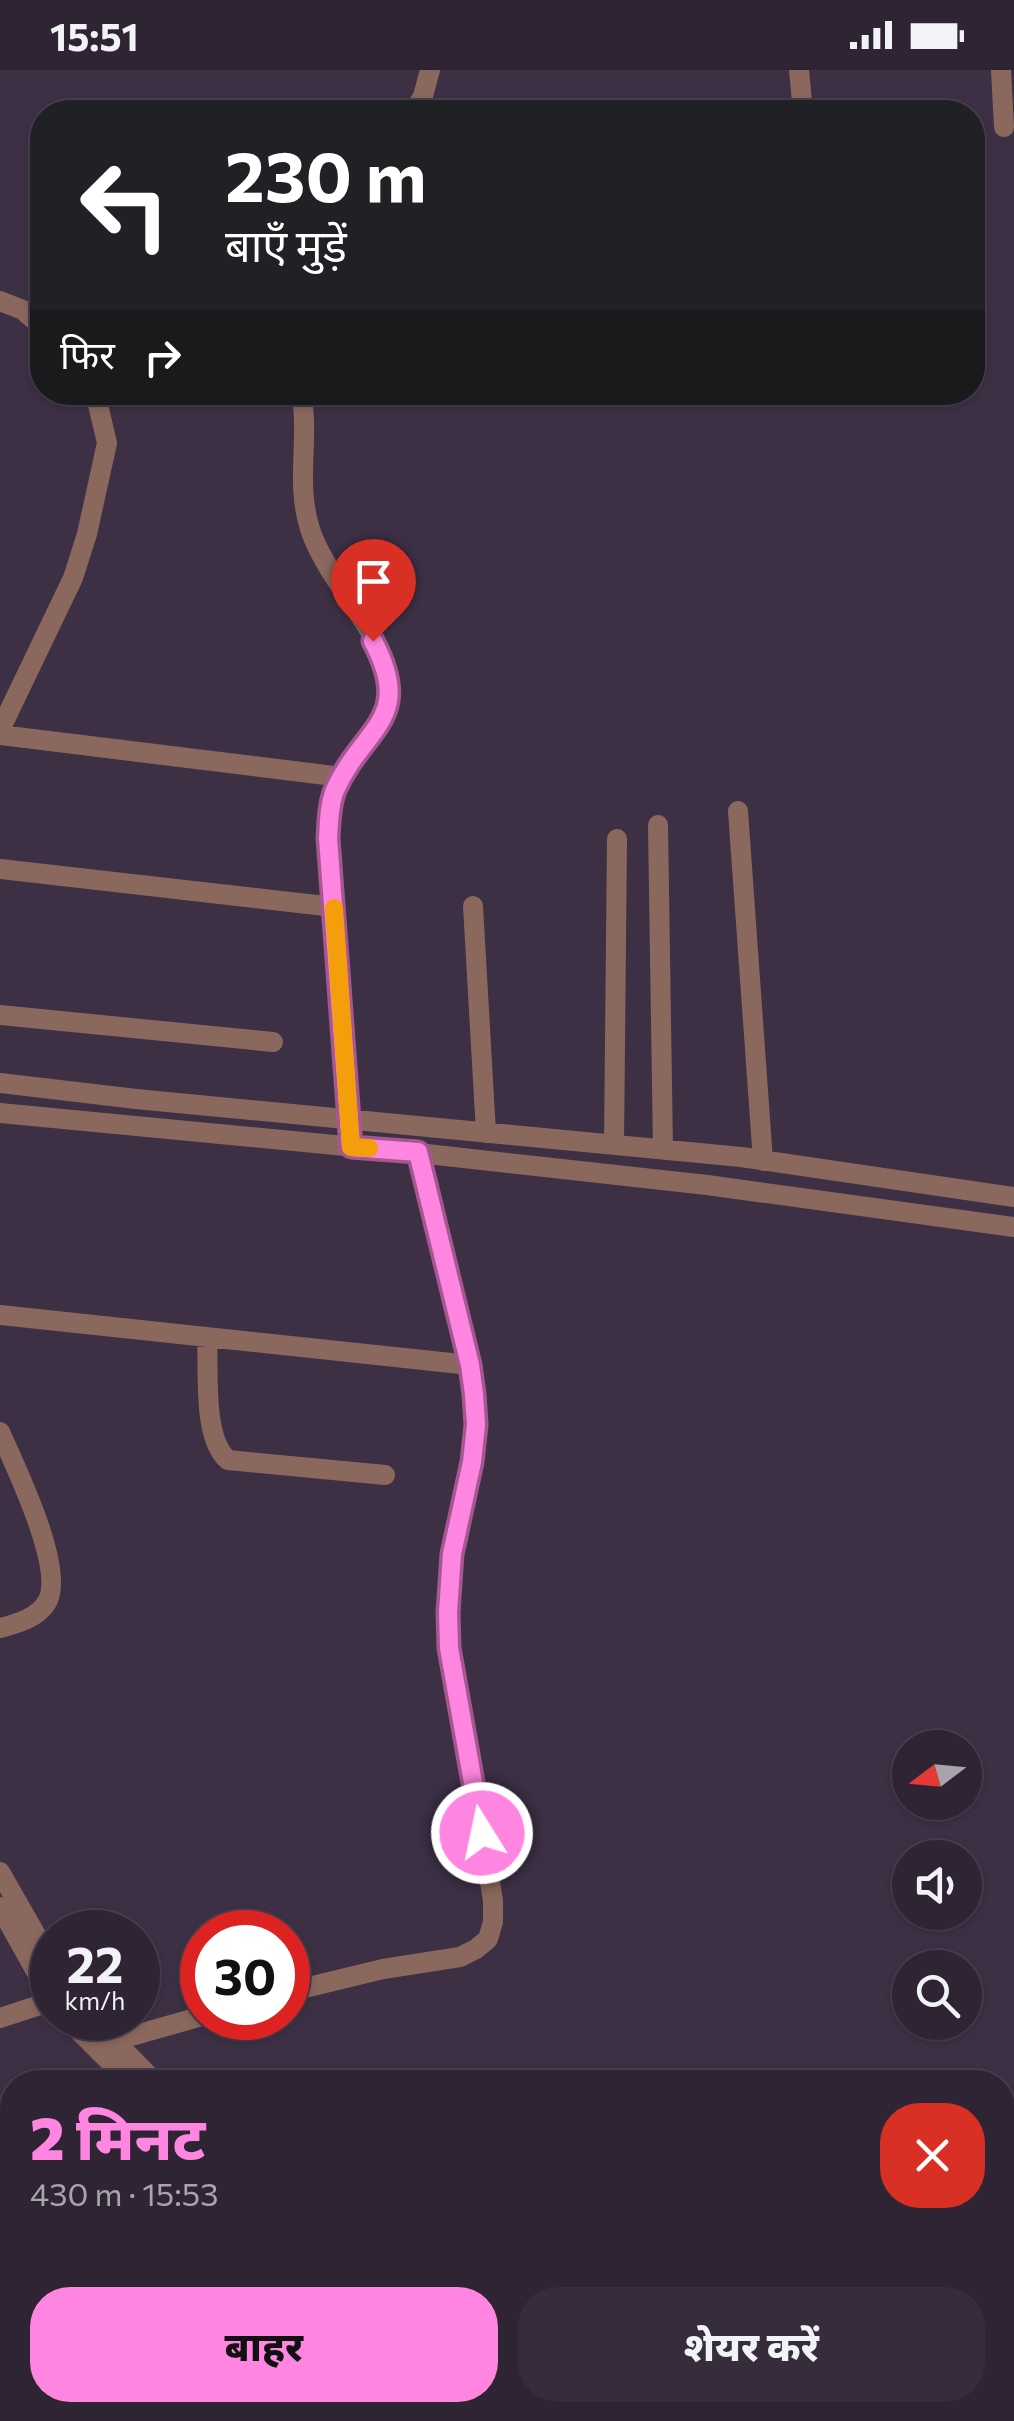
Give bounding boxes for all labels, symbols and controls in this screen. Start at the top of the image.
text: 15:51 [50,12,139,59]
text: 230 m [225,131,427,216]
icon: left [60,140,190,270]
text: बाएँ मुड़ें [225,216,347,271]
text: फिर [60,330,115,377]
icon: right [135,330,190,385]
pin [331,539,416,642]
icon: arrive [346,554,401,609]
north arrow [892,1730,982,1820]
map controls [892,1730,982,2040]
position arrow [430,1781,534,1885]
button: sound [892,1840,982,1930]
speed limit sign: 30 [180,1910,310,2040]
text: 22 [67,1932,123,1993]
button: search [892,1950,982,2040]
text: km/h [65,1985,125,2015]
text: 2 मिनट [30,2099,205,2172]
button: close [880,2103,985,2208]
text: 430 m · 15:53 [30,2173,218,2213]
button: बाहर [30,2287,498,2402]
button: शेयर करें [518,2287,985,2402]

